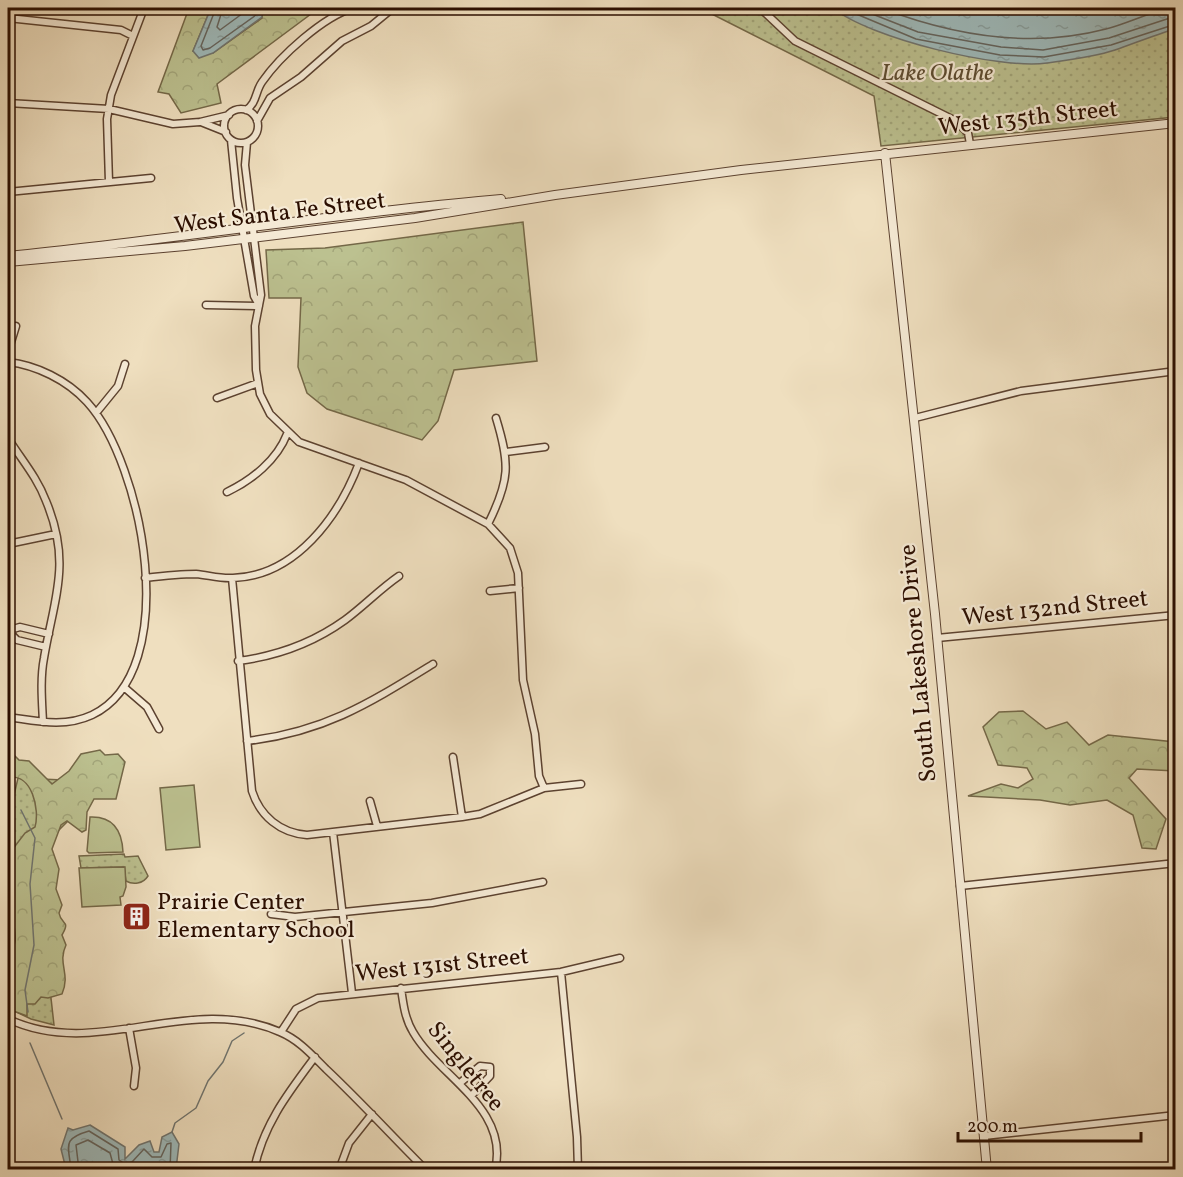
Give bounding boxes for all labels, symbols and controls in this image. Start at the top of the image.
park label: Lake Olathe [881,57,993,91]
street label: West 135th Street [936,93,1120,145]
street label: West Santa Fe Street [172,184,388,244]
street label: South Lakeshore Drive [892,543,946,783]
street label: West 132nd Street [960,582,1150,636]
place label: Prairie Center Elementary School [157,886,355,948]
building icon: Prairie Center Elementary School [120,901,152,933]
street label: West 131st Street [354,940,530,992]
street label: Singletree [418,1015,512,1119]
scale bar [958,1105,1141,1143]
text: 200 m [967,1115,1018,1140]

